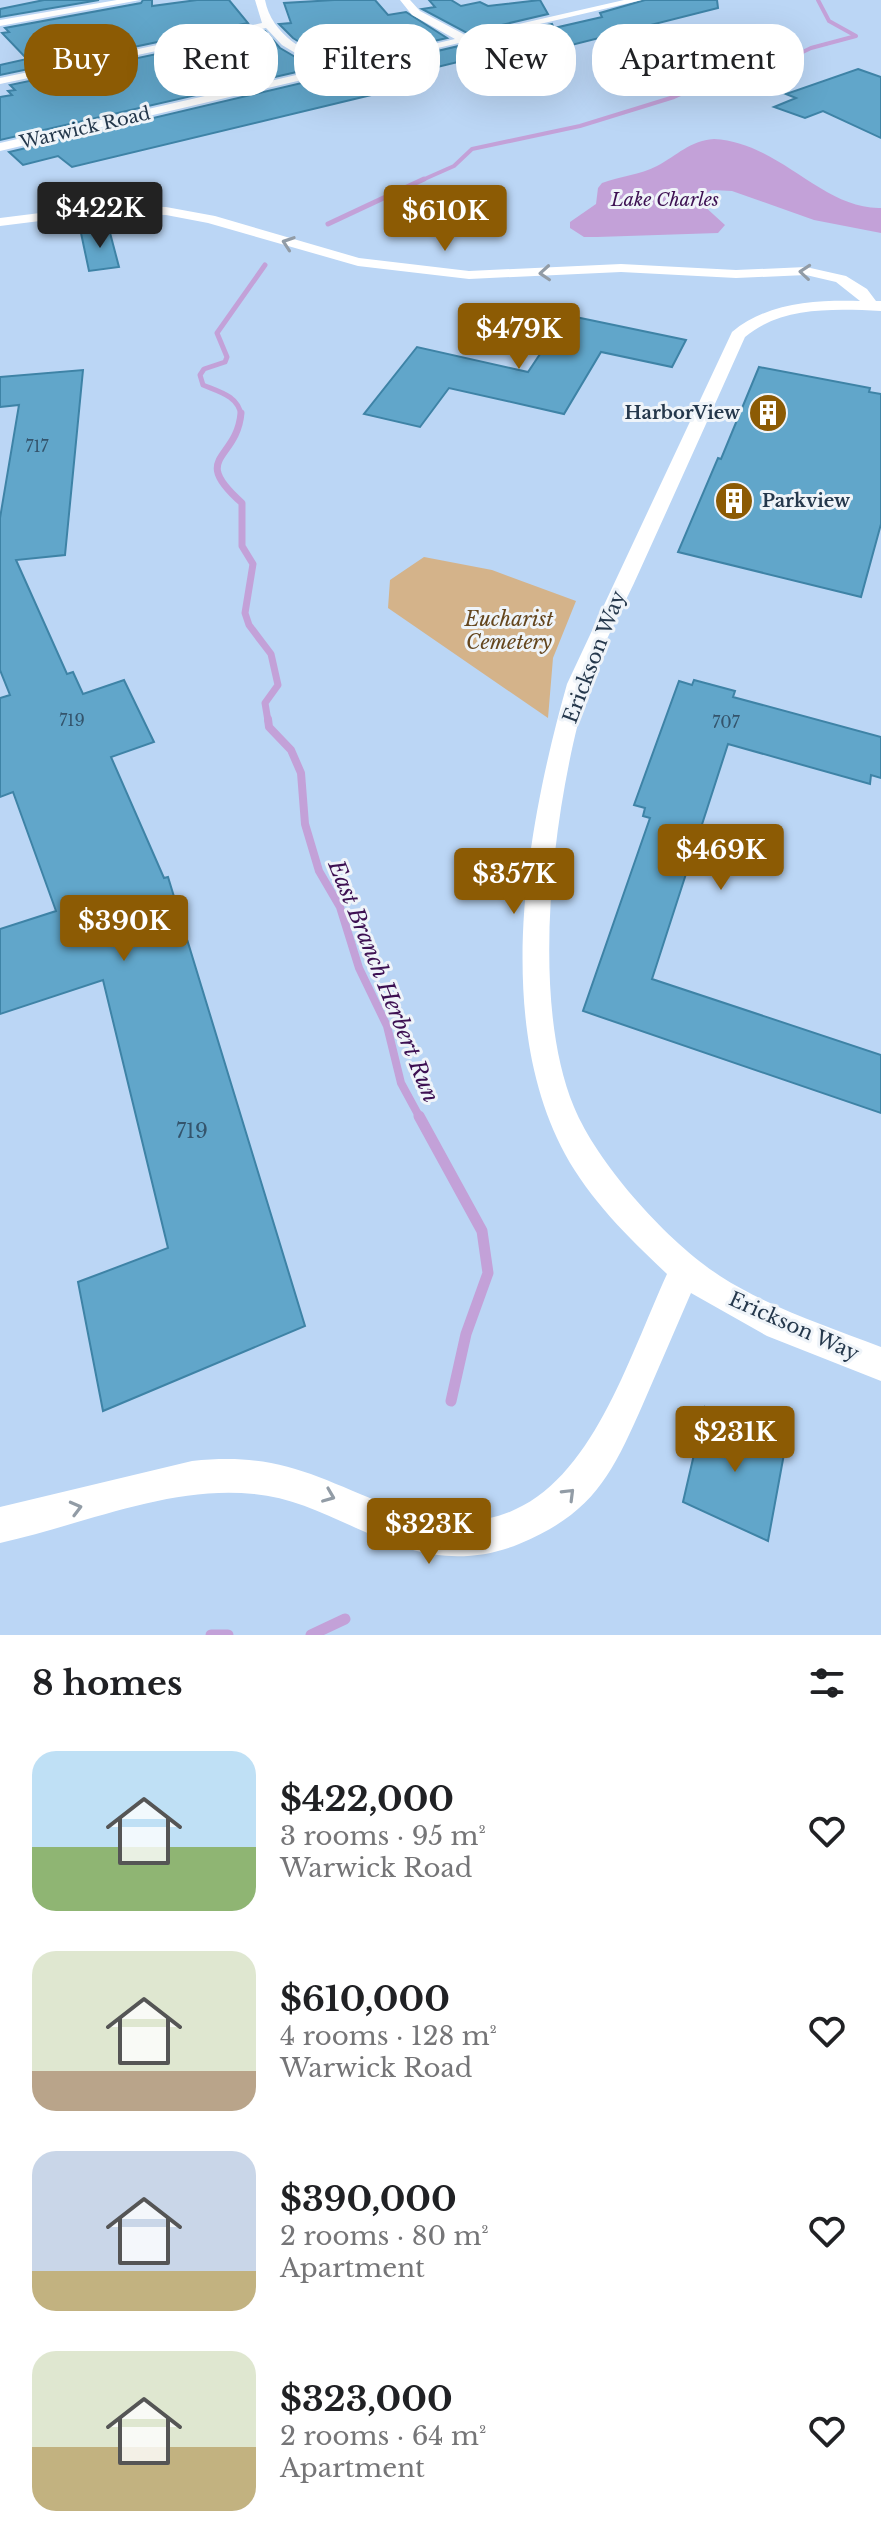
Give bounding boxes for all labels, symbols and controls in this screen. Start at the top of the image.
chip: Buy [24,24,138,96]
chip: Rent [154,24,278,96]
chip: Filters [294,24,440,96]
chip: New [456,24,576,96]
chip: Apartment [592,24,804,96]
street label: Warwick Road [17,102,152,154]
pin: $422K [44,182,156,250]
pin: $610K [389,185,501,253]
water label: Lake Charles [610,189,719,211]
text: $422K [55,192,145,224]
text: $610K [402,195,488,227]
one-way arrow [282,237,296,253]
one-way arrow [798,263,811,280]
one-way arrow [538,264,551,281]
pin: $479K [463,303,575,371]
text: $479K [476,313,562,345]
building icon: HarborView [747,392,789,434]
place label: HarborView [625,402,741,424]
house number: 717 [25,436,50,456]
building icon: Parkview [713,480,755,522]
place label: Parkview [762,490,851,512]
street label: Erickson Way [558,587,630,727]
park label: Eucharist Cemetery [463,607,554,654]
house number: 719 [59,710,85,730]
house number: 707 [712,712,741,732]
pin: $469K [665,824,777,892]
text: $469K [676,834,766,866]
pin: $357K [458,848,570,916]
water label: East Branch Herbert Run [322,855,445,1106]
text: $357K [472,858,556,890]
pin: $390K [68,895,180,963]
text: $390K [78,905,170,937]
house number: 719 [176,1119,208,1143]
street label: Erickson Way [725,1287,863,1366]
pin: $231K [679,1406,791,1474]
text: $231K [694,1416,776,1448]
one-way arrow [322,1486,336,1503]
one-way arrow [560,1489,574,1504]
pin: $323K [373,1498,485,1566]
one-way arrow [69,1500,82,1517]
text: $323K [385,1508,473,1540]
icon: filters [805,1661,849,1705]
text: 8 homes [32,1662,183,1704]
text: $422,000 [280,1778,454,1820]
icon: home [96,1783,192,1879]
icon: heart [805,1809,849,1853]
text: 3 rooms · 95 m² [280,1820,486,1852]
text: Warwick Road [280,1852,472,1884]
text: $610,000 [280,1978,450,2020]
icon: home [96,1983,192,2079]
icon: heart [805,2009,849,2053]
text: 4 rooms · 128 m² [280,2020,497,2052]
text: Warwick Road [280,2052,472,2084]
text: $390,000 [280,2178,457,2220]
icon: home [96,2183,192,2279]
icon: heart [805,2209,849,2253]
text: 2 rooms · 80 m² [280,2220,489,2252]
text: Apartment [280,2252,425,2284]
text: $323,000 [280,2378,453,2420]
icon: home [96,2383,192,2479]
icon: heart [805,2409,849,2453]
text: 2 rooms · 64 m² [280,2420,486,2452]
text: Apartment [280,2452,425,2484]

